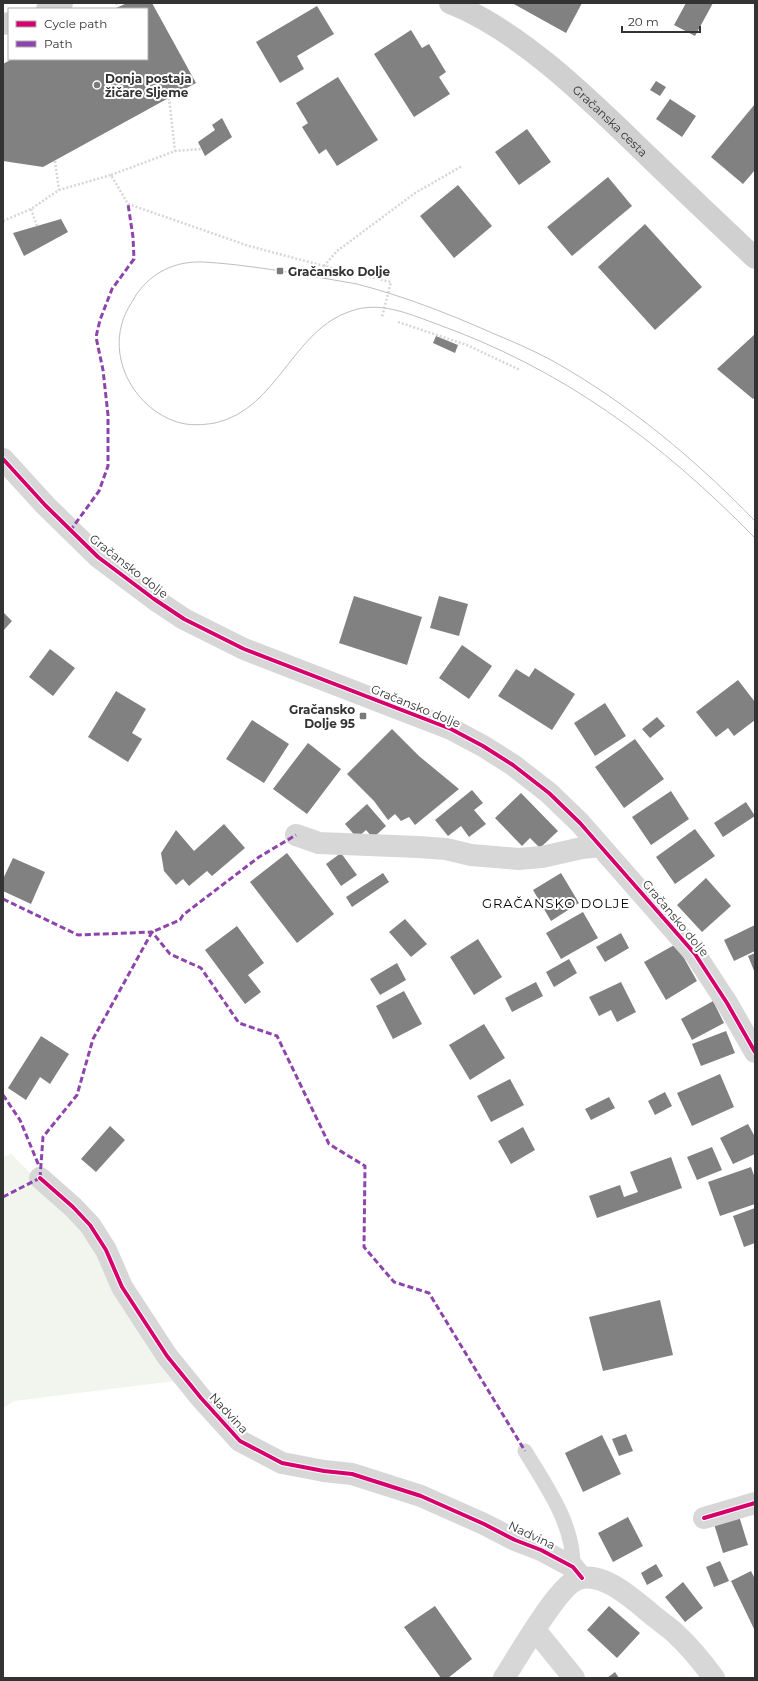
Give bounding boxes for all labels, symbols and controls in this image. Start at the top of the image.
legend [8,8,148,60]
scale bar [622,8,700,34]
text: 20 m [628,14,659,29]
text: Cycle path [44,16,107,31]
text: Path [44,36,73,51]
place label: Donja postaja žičare Sljeme [105,71,192,100]
marker: Donja postaja žičare Sljeme [92,80,102,90]
street label: Gračanska cesta [570,81,651,159]
place label: Gračansko Dolje [288,264,390,279]
marker: Gračansko Dolje [275,266,285,276]
street label: Gračansko dolje [87,531,171,601]
street label: Gračansko dolje [369,681,463,731]
place label: Gračansko Dolje 95 [289,702,355,731]
marker: Gračansko Dolje 95 [358,711,368,721]
street label: Gračansko dolje [640,877,712,959]
district label: GRAČANSKO DOLJE [482,895,630,911]
street label: Nadvina [206,1390,252,1436]
street label: Nadvina [506,1518,558,1552]

